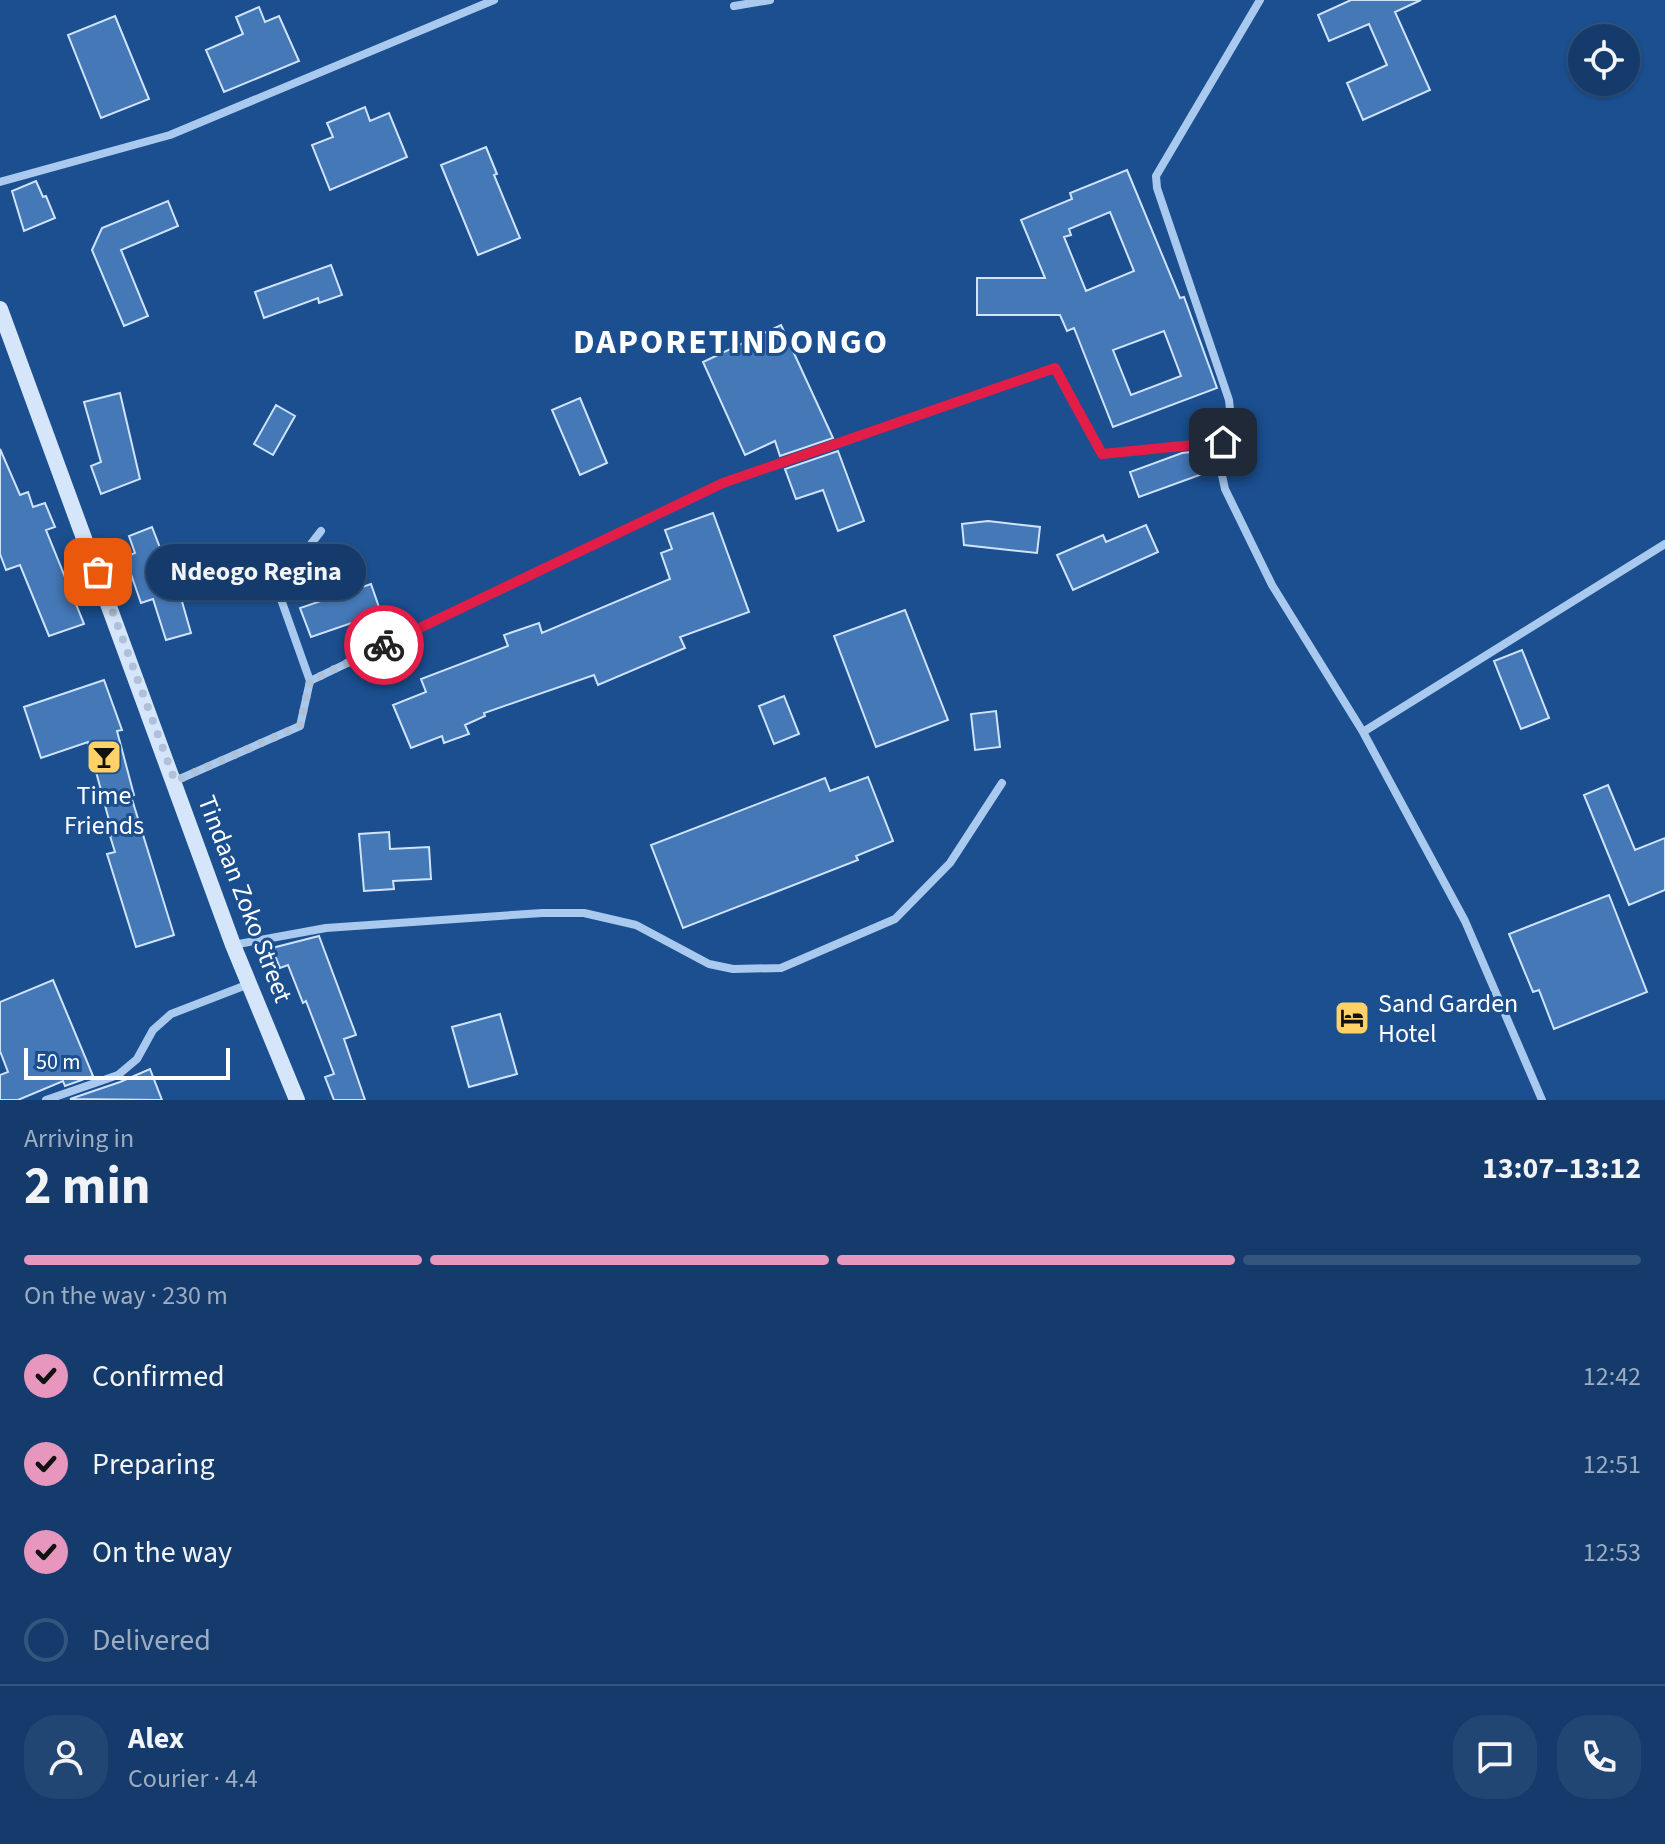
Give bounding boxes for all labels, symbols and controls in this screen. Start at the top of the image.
map controls [1568,24,1640,96]
button: locate [1568,24,1640,96]
district label: DAPORETINDONGO [573,318,889,367]
pin [1189,408,1257,476]
icon: home [1201,420,1245,464]
pin [64,538,132,606]
callout: Ndeogo Regina [146,544,366,600]
icon: bag [76,550,120,594]
text: Ndeogo Regina [170,553,342,590]
courier [344,605,424,685]
icon: bike [362,623,406,667]
bar icon: Time Friends [85,738,123,776]
place label: Time Friends [64,777,144,844]
street label: Tindaan Zoko Street [188,790,302,1008]
place label: Sand Garden Hotel [1378,985,1518,1052]
hotel icon: Sand Garden Hotel [1333,999,1371,1037]
scale bar [24,1044,230,1080]
text: 50 m [36,1046,81,1078]
text: Arriving in [24,1120,134,1157]
text: 13:07–13:12 [1482,1147,1641,1190]
text: 2 min [24,1150,151,1224]
text: On the way · 230 m [24,1277,228,1314]
icon: check [24,1354,68,1398]
text: Confirmed [92,1355,225,1398]
text: 12:42 [1583,1358,1641,1395]
icon: check [24,1442,68,1486]
text: Preparing [92,1443,215,1486]
text: 12:51 [1583,1446,1641,1483]
icon: check [24,1530,68,1574]
text: On the way [92,1531,232,1574]
text: 12:53 [1583,1534,1641,1571]
text: Delivered [92,1619,211,1662]
button: person [24,1715,108,1799]
button: chat [1453,1715,1537,1799]
button: phone [1557,1715,1641,1799]
text: Alex [128,1717,184,1760]
text: Courier · 4.4 [128,1760,258,1797]

